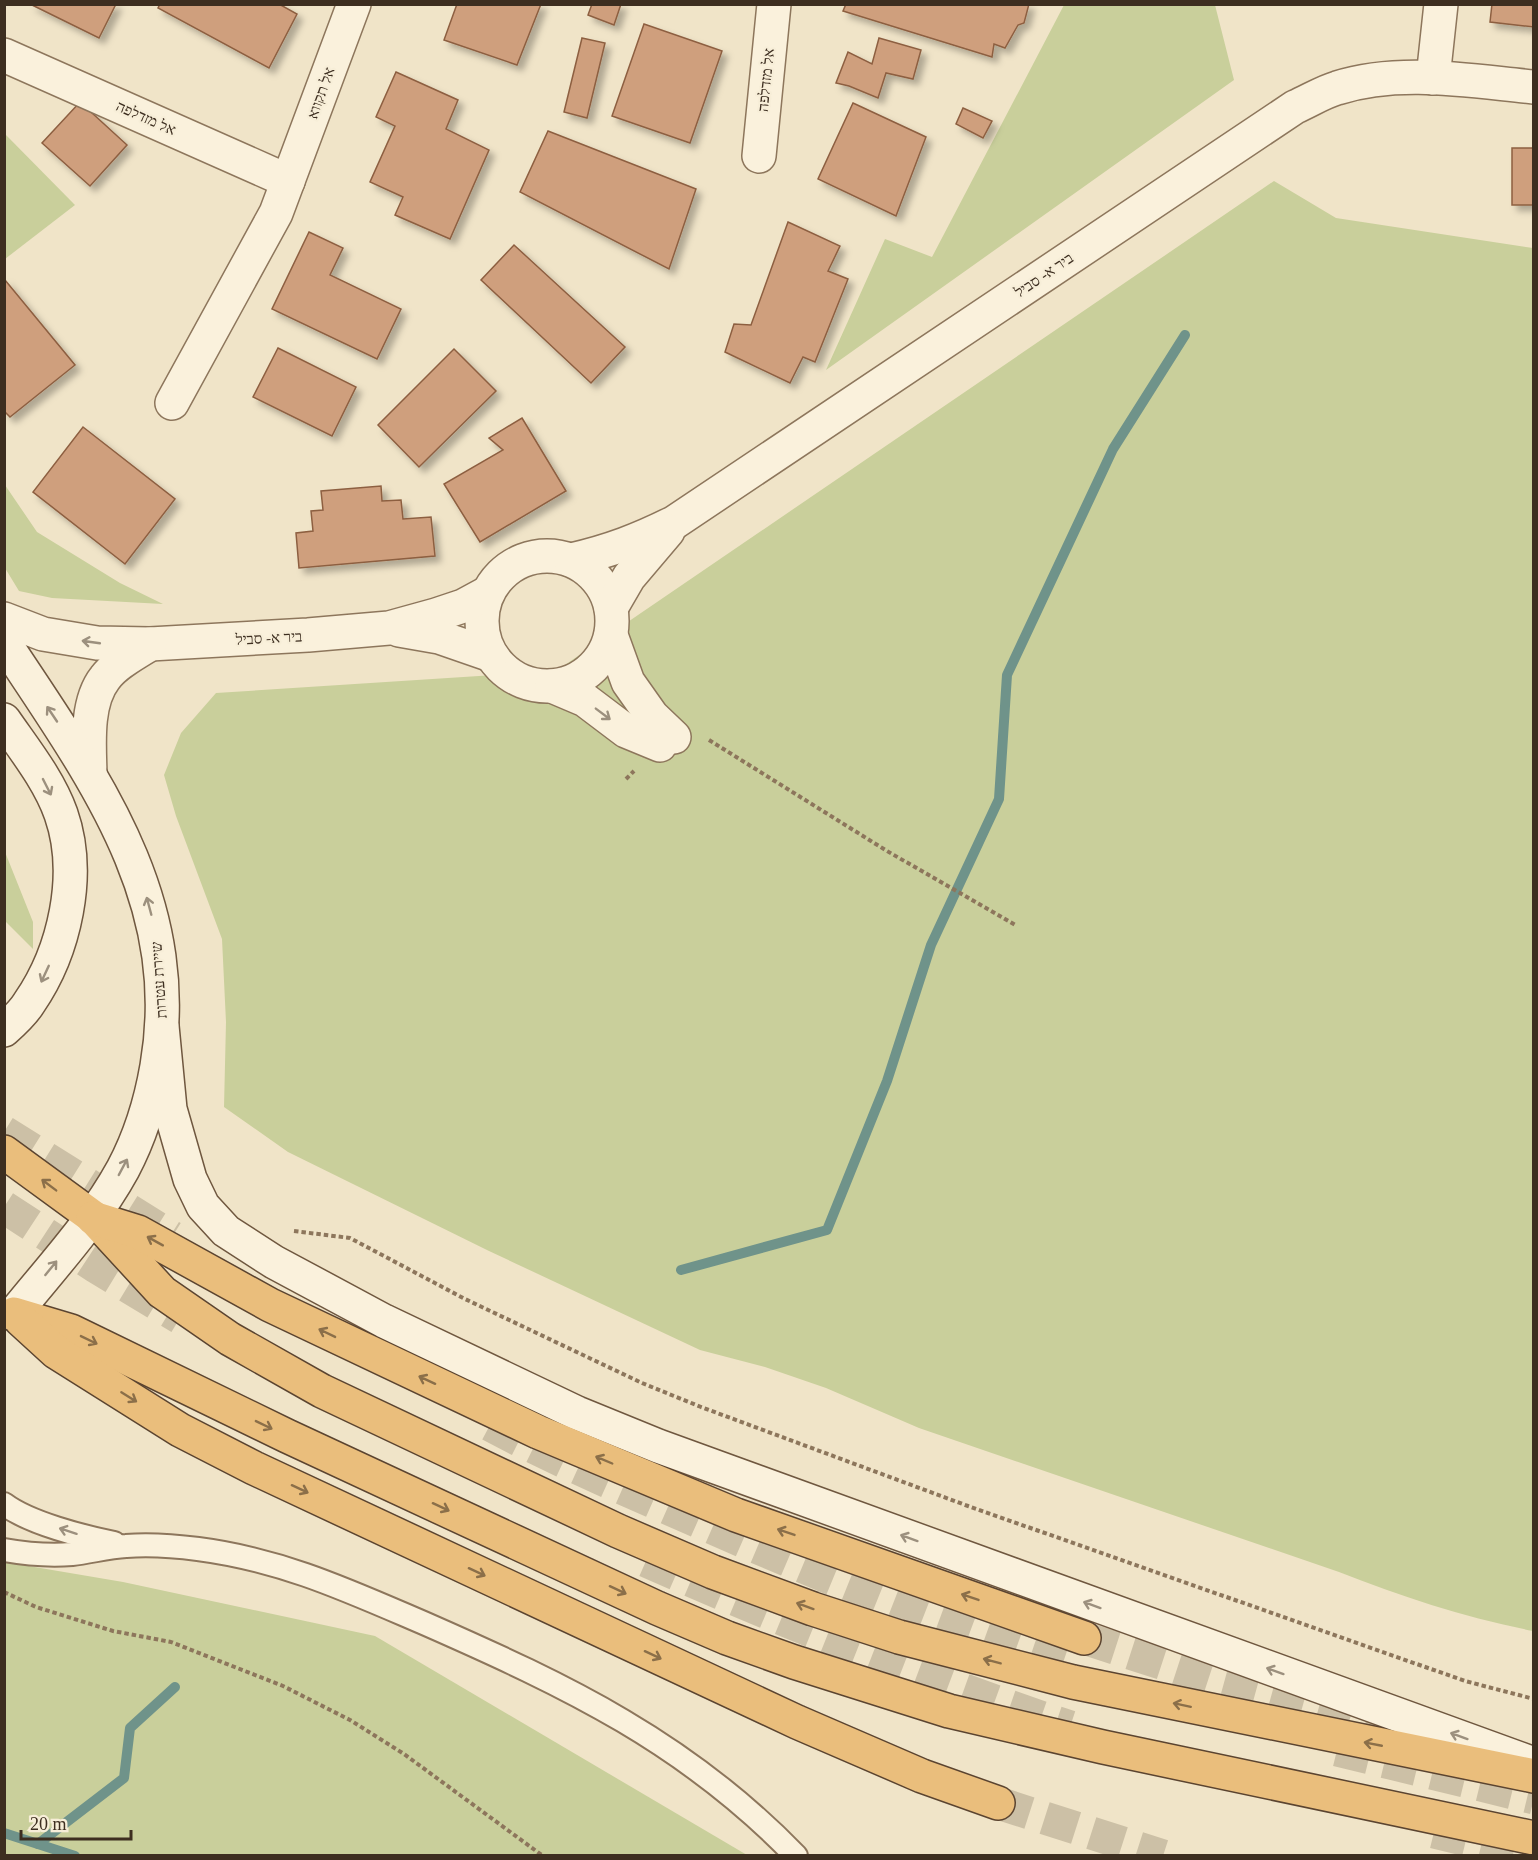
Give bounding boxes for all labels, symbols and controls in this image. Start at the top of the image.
street label: אל מזדלפה [755,48,777,112]
street label: אל תקווא [304,65,338,121]
street label: אל מזדלפה [114,98,178,138]
street label: ביר א- סביל [1011,250,1076,301]
street label: ביר א- סביל [234,628,303,648]
one-way arrow [82,637,102,648]
one-way arrow [46,706,58,723]
one-way arrow [595,707,611,720]
one-way arrow [42,777,53,795]
one-way arrow [142,897,154,916]
street label: שיירת עטרות [148,941,170,1019]
one-way arrow [39,964,51,982]
one-way arrow [118,1159,129,1177]
one-way arrow [41,1178,57,1191]
one-way arrow [147,1235,164,1247]
one-way arrow [44,1261,58,1276]
one-way arrow [319,1326,337,1338]
one-way arrow [79,1334,97,1346]
one-way arrow [418,1374,436,1386]
one-way arrow [120,1391,137,1404]
one-way arrow [255,1419,273,1431]
one-way arrow [596,1454,614,1465]
one-way arrow [291,1484,309,1496]
one-way arrow [432,1503,450,1514]
one-way arrow [59,1525,78,1536]
one-way arrow [777,1526,795,1537]
one-way arrow [900,1531,919,1542]
one-way arrow [467,1567,485,1579]
one-way arrow [608,1584,626,1596]
one-way arrow [961,1590,979,1601]
one-way arrow [1083,1598,1102,1609]
one-way arrow [797,1599,815,1610]
one-way arrow [644,1649,662,1661]
one-way arrow [983,1655,1002,1666]
one-way arrow [1266,1664,1285,1675]
one-way arrow [1173,1699,1193,1710]
one-way arrow [1450,1730,1469,1741]
one-way arrow [1364,1738,1384,1749]
scale bar [21,1803,130,1841]
text: 20 m [30,1814,67,1834]

